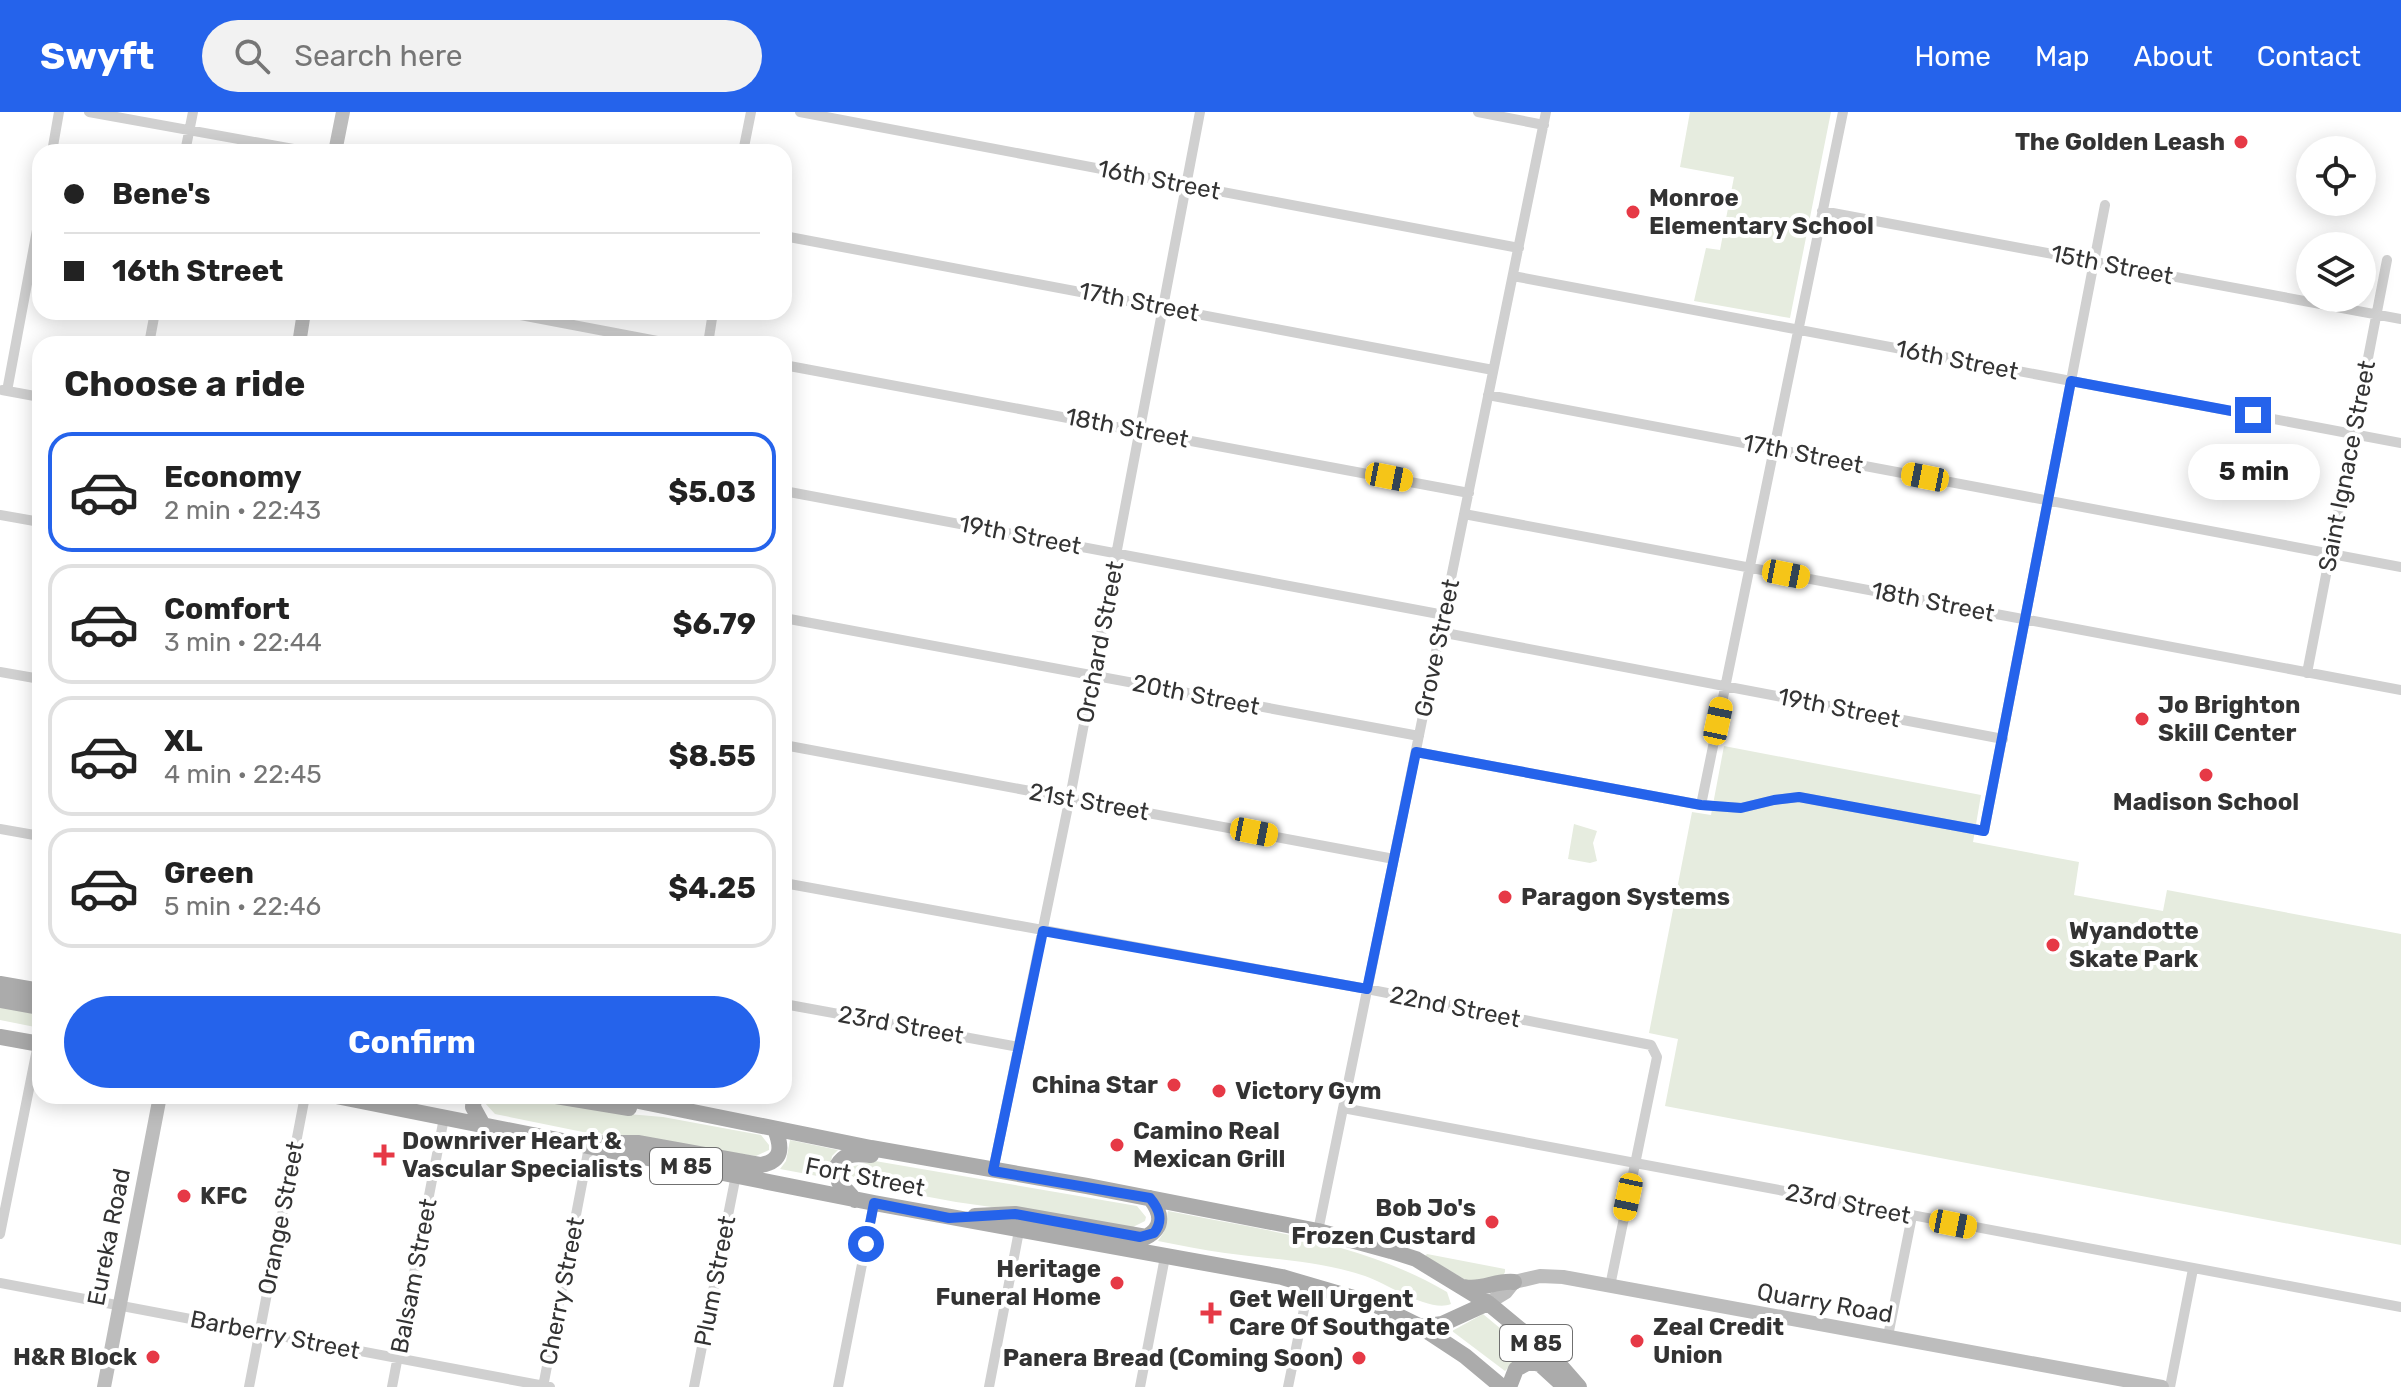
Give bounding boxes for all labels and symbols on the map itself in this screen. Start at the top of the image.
place label: The Golden Leash [2015,128,2225,156]
marker: The Golden Leash [2232,133,2250,151]
street label: 16th Street [1095,154,1223,206]
place label: Monroe Elementary School [1649,184,1874,240]
marker: Monroe Elementary School [1624,203,1642,221]
street label: 15th Street [2049,239,2175,291]
street label: 17th Street [1077,277,1201,327]
street label: 16th Street [1893,334,2021,386]
street label: Saint Ignace Street [2313,358,2381,574]
route end [2235,397,2271,433]
street label: 18th Street [1063,402,1191,454]
street label: 17th Street [1741,429,1865,479]
callout: 5 min [2187,443,2319,499]
car [1363,461,1415,493]
car [1899,461,1951,493]
street label: 19th Street [957,509,1083,561]
car [1760,558,1812,590]
street label: Orchard Street [1071,559,1129,725]
street label: 18th Street [1869,576,1997,628]
street label: Grove Street [1409,577,1465,719]
street label: 20th Street [1130,669,1262,721]
street label: 19th Street [1776,682,1902,734]
place label: Jo Brighton Skill Center [2158,691,2301,747]
car [1701,695,1735,747]
marker: Jo Brighton Skill Center [2133,710,2151,728]
marker: Madison School [2197,766,2215,784]
street label: 21st Street [1027,778,1151,826]
place label: Madison School [2113,788,2299,816]
car [1228,816,1280,848]
place label: Paragon Systems [1521,883,1730,911]
marker: Paragon Systems [1496,888,1514,906]
place label: Wyandotte Skate Park [2069,917,2199,973]
marker: Wyandotte Skate Park [2044,936,2062,954]
street label: 22nd Street [1387,981,1523,1033]
street label: 23rd Street [836,1000,966,1050]
place label: China Star [1032,1071,1158,1099]
marker: China Star [1165,1076,1183,1094]
place label: Victory Gym [1235,1077,1382,1105]
marker: Victory Gym [1210,1082,1228,1100]
place label: Camino Real Mexican Grill [1133,1117,1285,1173]
place label: Downriver Heart & Vascular Specialists [402,1127,643,1183]
marker: Camino Real Mexican Grill [1108,1136,1126,1154]
street label: Orange Street [252,1139,310,1297]
marker: Downriver Heart & Vascular Specialists [373,1144,395,1166]
road number: M 85 [650,1148,722,1184]
street label: Fort Street [803,1152,927,1202]
street label: Eureka Road [82,1166,136,1308]
car [1611,1171,1645,1223]
street label: 23rd Street [1783,1178,1913,1230]
place label: KFC [200,1182,248,1210]
marker: KFC [175,1187,193,1205]
place label: Bob Jo's Frozen Custard [1291,1194,1476,1250]
street label: Balsam Street [385,1196,443,1356]
car [1927,1208,1979,1240]
street label: Plum Street [689,1213,741,1349]
marker: Bob Jo's Frozen Custard [1483,1213,1501,1231]
street label: Cherry Street [534,1215,590,1367]
route start [848,1226,884,1262]
place label: Heritage Funeral Home [936,1255,1101,1311]
marker: Heritage Funeral Home [1108,1274,1126,1292]
street label: Quarry Road [1755,1277,1895,1329]
place label: Get Well Urgent Care Of Southgate [1229,1285,1450,1341]
marker: Get Well Urgent Care Of Southgate [1200,1302,1222,1324]
street label: Barberry Street [188,1305,362,1365]
place label: Zeal Credit Union [1653,1313,1784,1369]
road number: M 85 [1500,1325,1572,1361]
marker: Zeal Credit Union [1628,1332,1646,1350]
place label: H&R Block [13,1343,137,1371]
place label: Panera Bread (Coming Soon) [1003,1344,1343,1372]
marker: H&R Block [144,1348,162,1366]
marker: Panera Bread (Coming Soon) [1350,1349,1368,1367]

